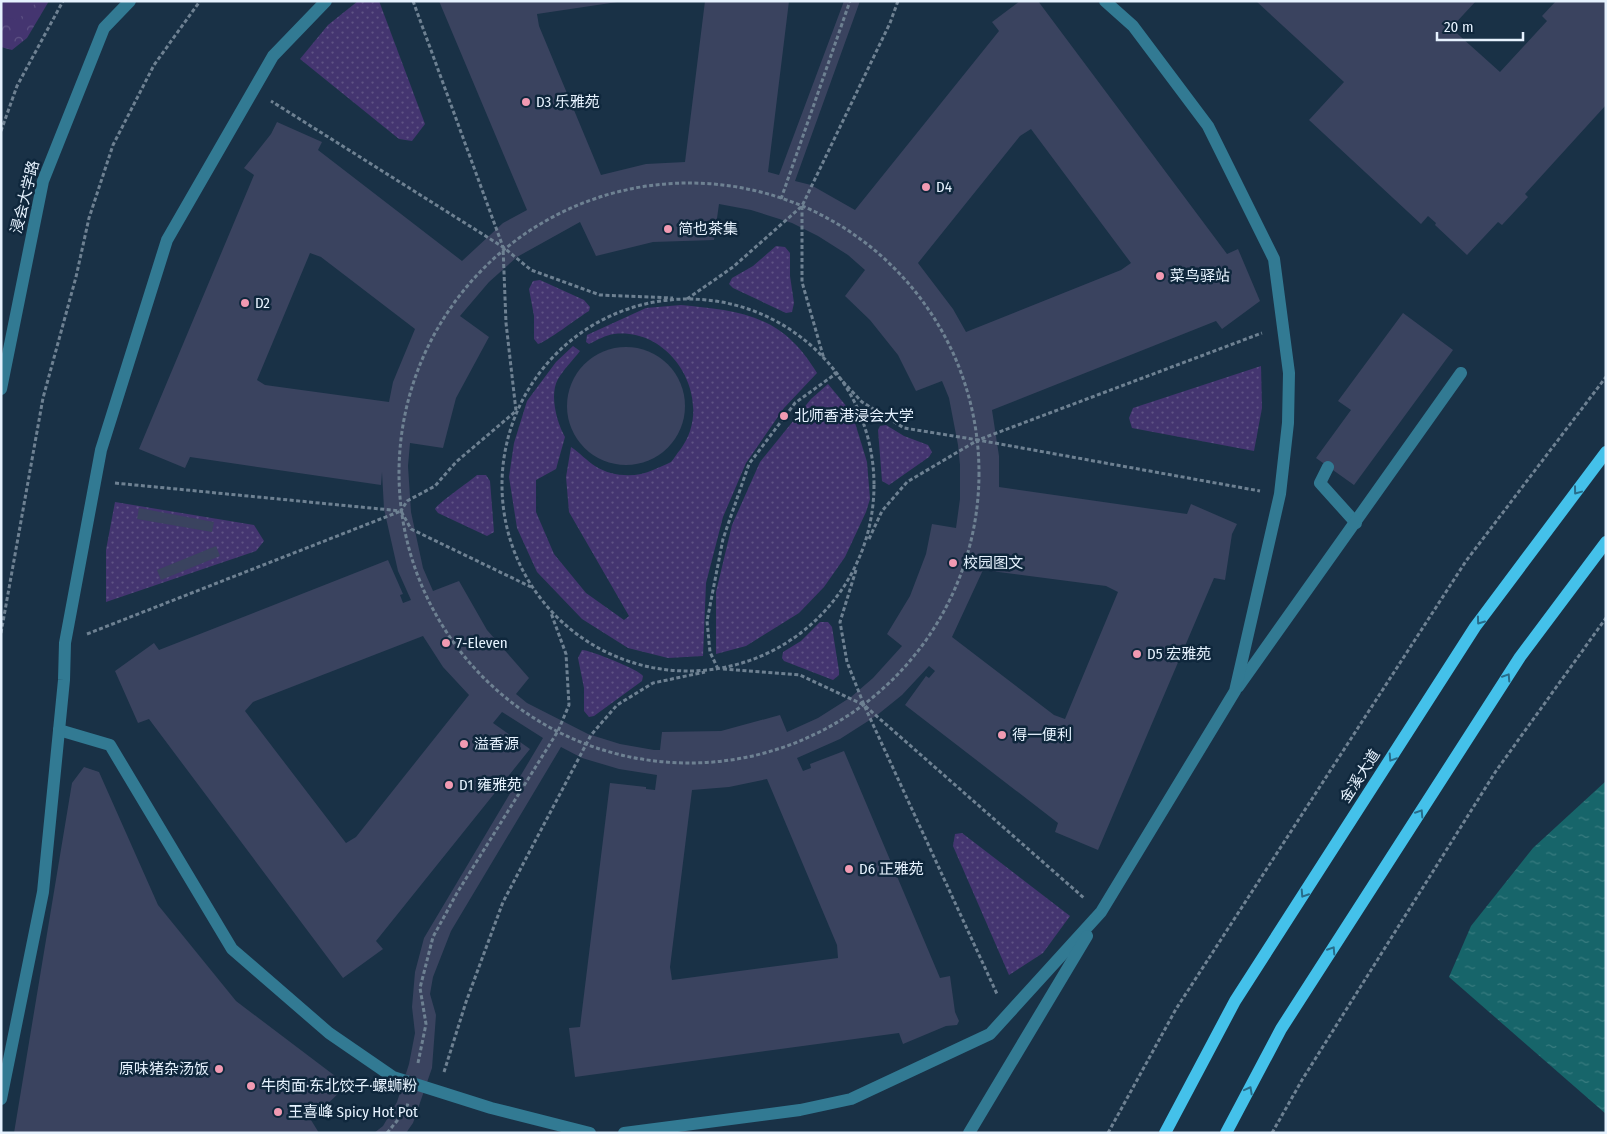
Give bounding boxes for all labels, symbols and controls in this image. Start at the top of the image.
scale bar [1437,10,1523,42]
text: 20 m [1444,18,1474,36]
place label: D3 乐雅苑 [536,93,600,111]
marker: D3 乐雅苑 [520,96,532,108]
street label: 浸会大学路 [7,158,43,236]
place label: D4 [936,178,952,196]
marker: D4 [920,181,932,193]
place label: 简也茶集 [678,220,738,238]
marker: 简也茶集 [662,223,674,235]
place label: 菜鸟驿站 [1170,267,1230,285]
marker: 菜鸟驿站 [1154,270,1166,282]
place label: D2 [255,294,270,312]
marker: D2 [239,297,251,309]
place label: 北师香港浸会大学 [794,407,914,425]
marker: 北师香港浸会大学 [778,410,790,422]
one-way arrow [1574,485,1582,494]
place label: 校园图文 [963,554,1023,572]
marker: 校园图文 [947,557,959,569]
one-way arrow [1477,615,1486,625]
place label: 7-Eleven [456,634,508,652]
marker: 7-Eleven [440,637,452,649]
place label: D5 宏雅苑 [1147,645,1211,663]
marker: D5 宏雅苑 [1131,648,1143,660]
one-way arrow [1501,673,1511,682]
place label: 得一便利 [1012,726,1072,744]
marker: 得一便利 [996,729,1008,741]
place label: 溢香源 [474,735,519,753]
marker: 溢香源 [458,738,470,750]
street label: 金溪大道 [1336,746,1384,806]
one-way arrow [1388,752,1398,761]
place label: D1 雍雅苑 [459,776,522,794]
marker: D1 雍雅苑 [443,779,455,791]
one-way arrow [1413,810,1423,819]
place label: D6 正雅苑 [859,860,924,878]
marker: D6 正雅苑 [843,863,855,875]
one-way arrow [1300,889,1310,898]
one-way arrow [1325,946,1335,955]
place label: 原味猪杂汤饭 [119,1060,209,1078]
marker: 原味猪杂汤饭 [213,1063,225,1075]
place label: 牛肉面·东北饺子·螺蛳粉 [261,1077,417,1095]
marker: 牛肉面·东北饺子·螺蛳粉 [245,1080,257,1092]
one-way arrow [1243,1086,1253,1095]
place label: 王喜峰 Spicy Hot Pot [288,1103,418,1121]
marker: 王喜峰 Spicy Hot Pot [272,1106,284,1118]

